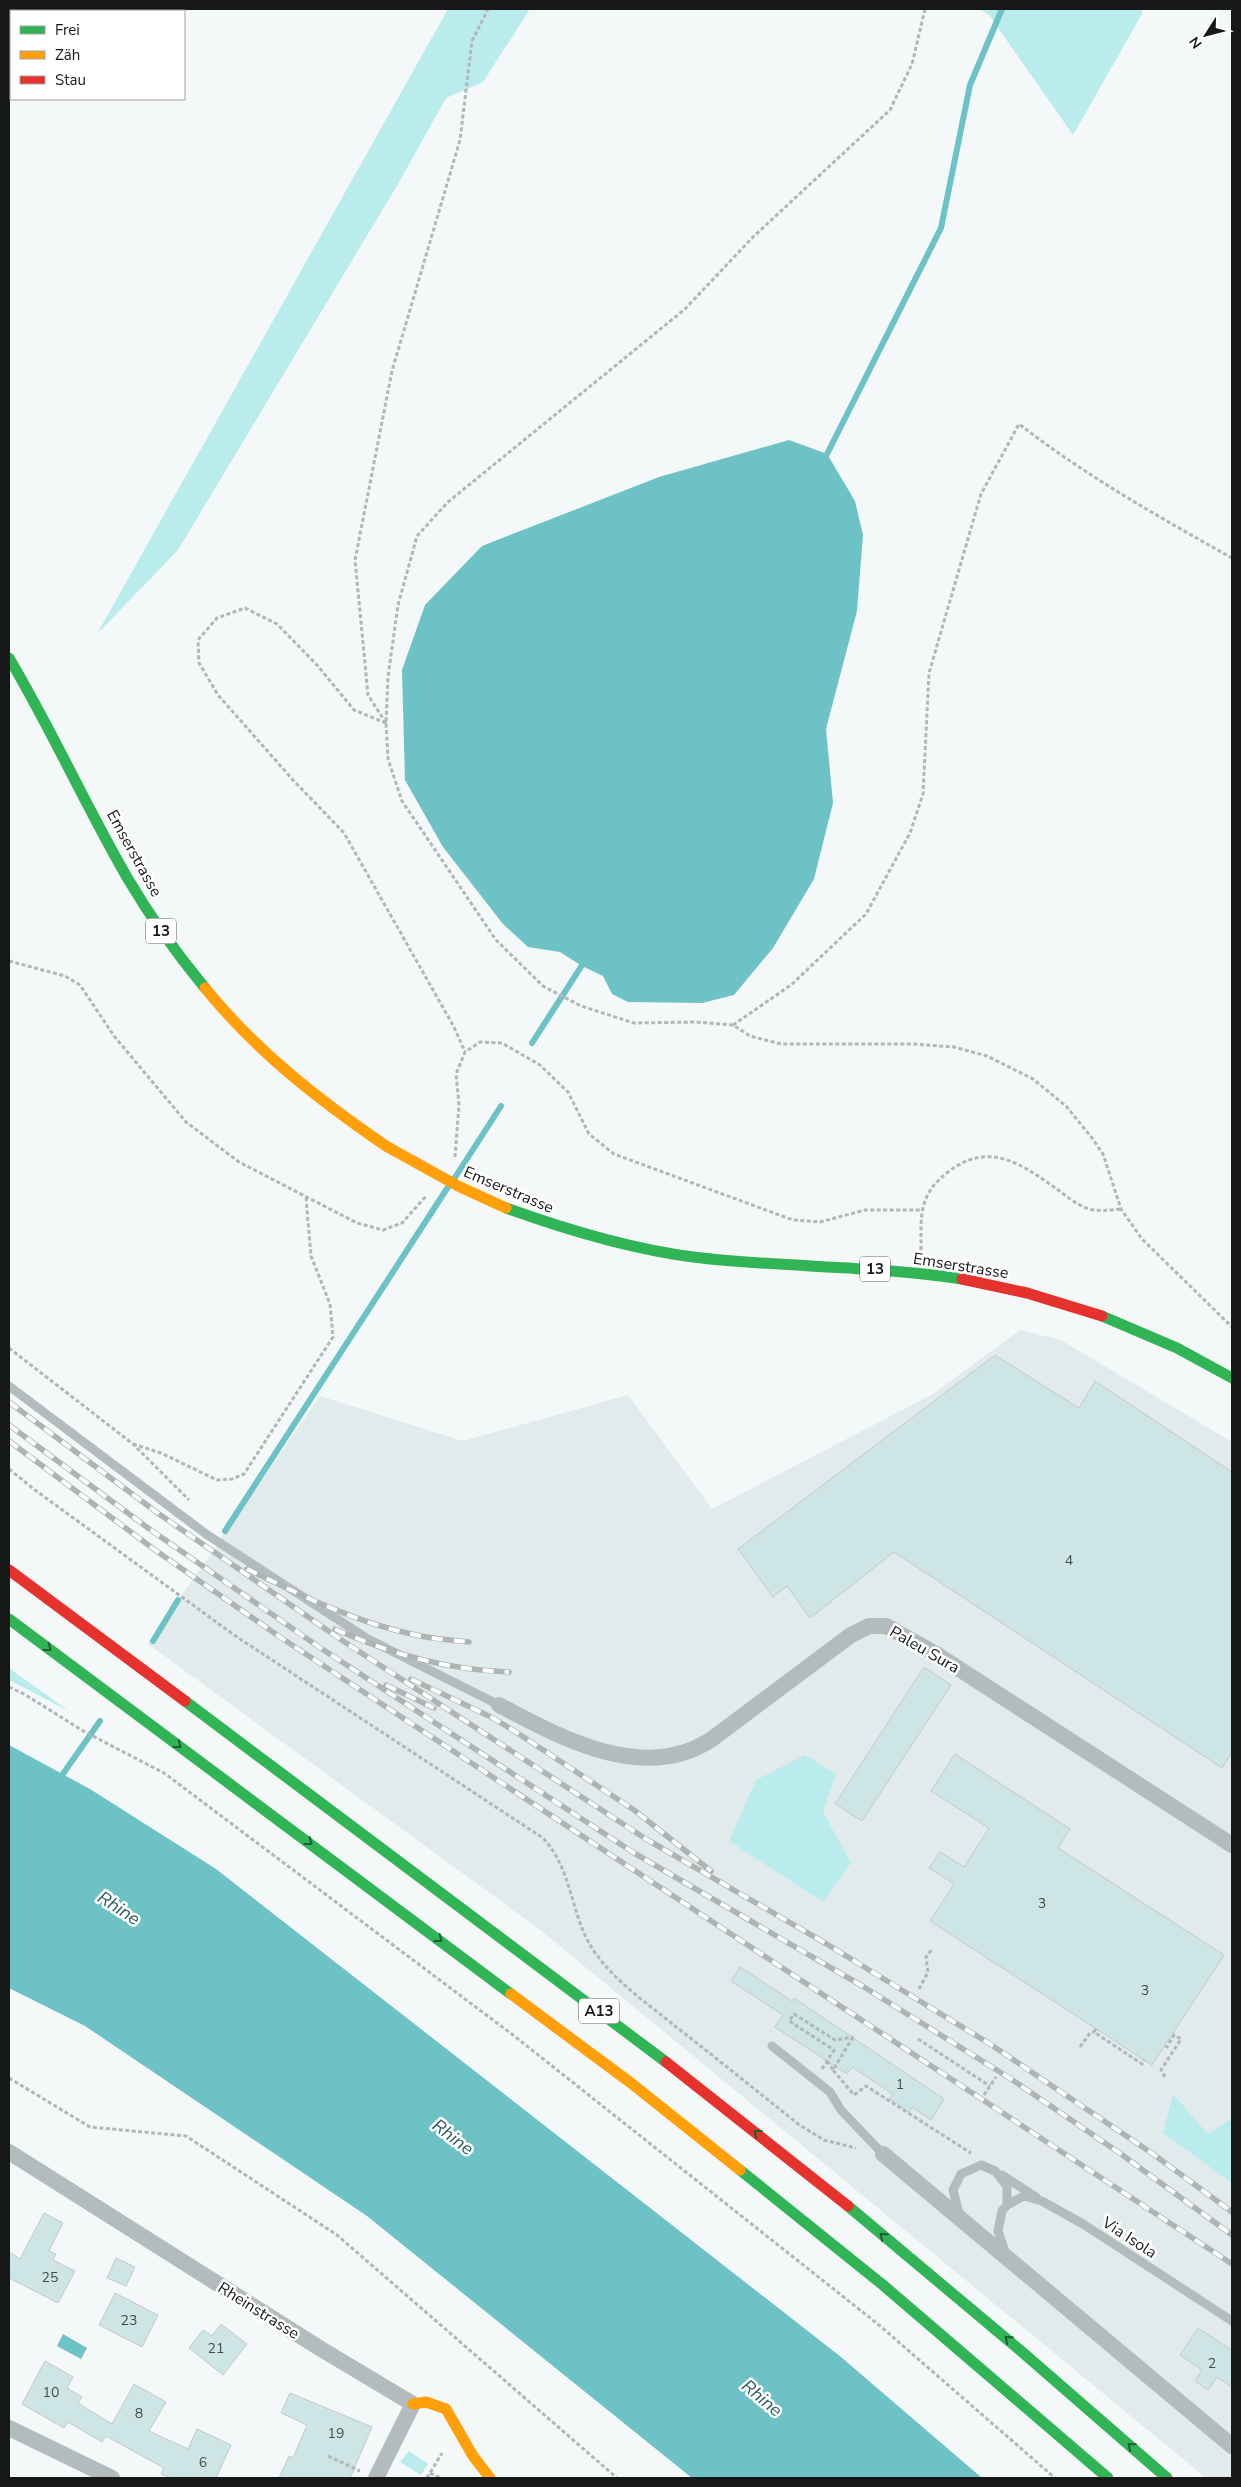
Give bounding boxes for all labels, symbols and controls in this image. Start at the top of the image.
legend [10,10,185,100]
north arrow [1181,10,1231,60]
text: Frei [55,20,80,40]
text: N [1185,33,1207,52]
text: Zäh [55,45,80,65]
text: Stau [55,70,86,90]
street label: Emserstrasse [101,806,167,901]
road number: 13 [146,918,176,944]
street label: Emserstrasse [460,1161,557,1219]
street label: Emserstrasse [912,1248,1010,1284]
road number: 13 [860,1256,890,1282]
house number: 4 [1065,1551,1073,1570]
street label: Paleu Sura [885,1621,964,1679]
one-way arrow [42,1643,51,1651]
one-way arrow [172,1740,181,1748]
one-way arrow [303,1837,312,1845]
water label: Rhine [93,1885,145,1931]
house number: 3 [1038,1894,1046,1913]
one-way arrow [433,1934,442,1942]
house number: 3 [1141,1981,1149,2000]
road number: A13 [579,1998,619,2024]
house number: 1 [896,2075,904,2094]
water label: Rhine [427,2113,479,2161]
one-way arrow [753,2130,763,2139]
street label: Via Isola [1097,2211,1161,2264]
one-way arrow [880,2233,889,2241]
house number: 25 [42,2268,58,2287]
street label: Rheinstrasse [213,2277,303,2345]
house number: 23 [121,2311,137,2330]
one-way arrow [1005,2337,1014,2345]
house number: 21 [208,2339,224,2358]
house number: 2 [1208,2354,1216,2373]
water label: Rhine [737,2374,788,2422]
house number: 10 [43,2383,59,2402]
house number: 8 [135,2404,143,2423]
house number: 19 [328,2424,344,2443]
one-way arrow [1127,2443,1136,2452]
house number: 6 [199,2453,207,2472]

